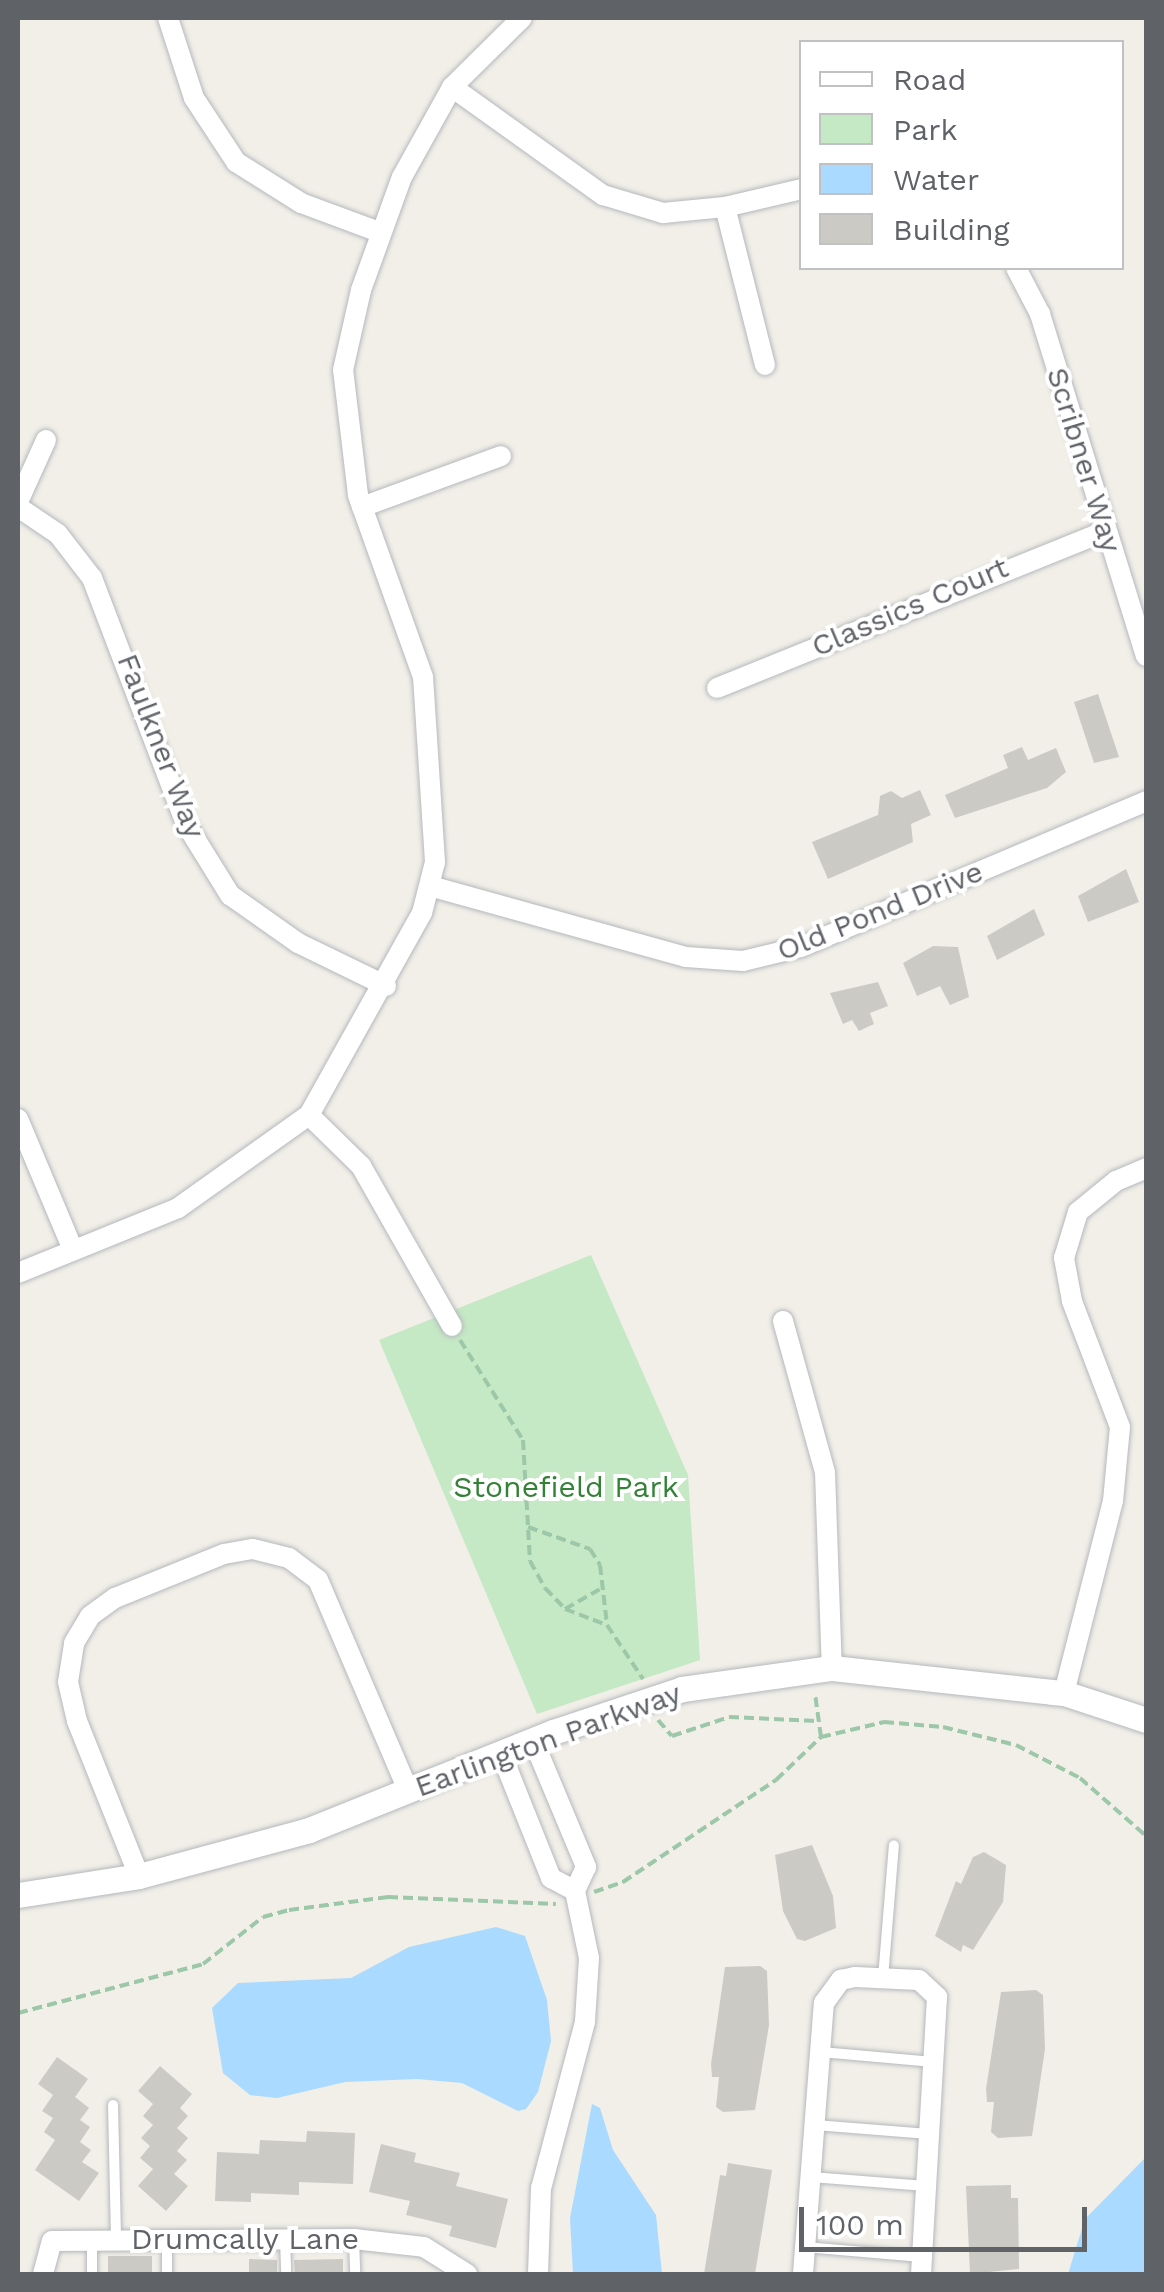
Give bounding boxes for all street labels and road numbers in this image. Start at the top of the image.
street label: Scribner Way [1039,363,1129,557]
street label: Classics Court [806,549,1014,665]
street label: Faulkner Way [109,648,213,844]
street label: Old Pond Drive [772,853,988,969]
street label: Earlington Parkway [410,1675,686,1805]
street label: Drumcally Lane [131,2221,359,2257]

